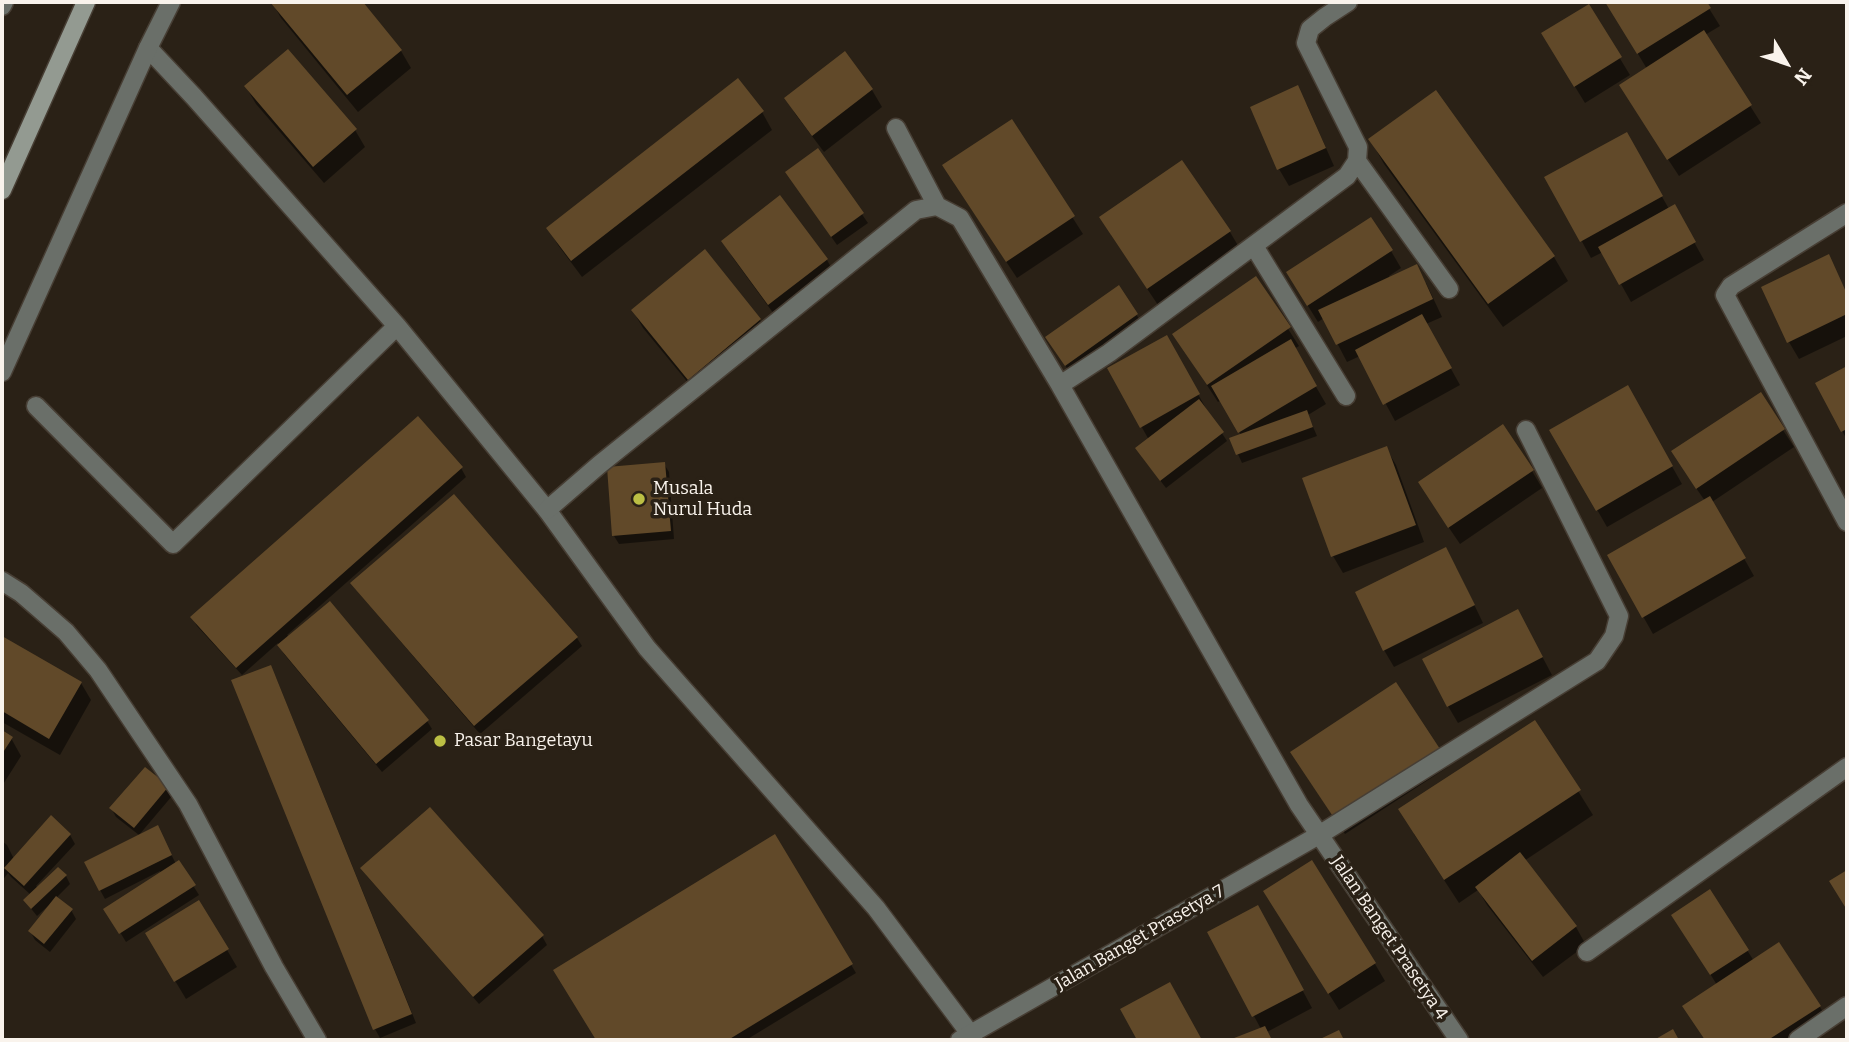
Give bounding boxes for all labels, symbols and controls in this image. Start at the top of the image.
north arrow [1751,28,1821,98]
text: N [1789,64,1816,89]
place label: Musala Nurul Huda [653,478,752,520]
marker: Musala Nurul Huda [631,491,647,507]
place label: Pasar Bangetayu [454,730,593,752]
marker: Pasar Bangetayu [432,733,448,749]
street label: Jalan Banget Prasetya 4 [1326,852,1452,1024]
street label: Jalan Banget Prasetya 7 [1052,881,1228,995]

